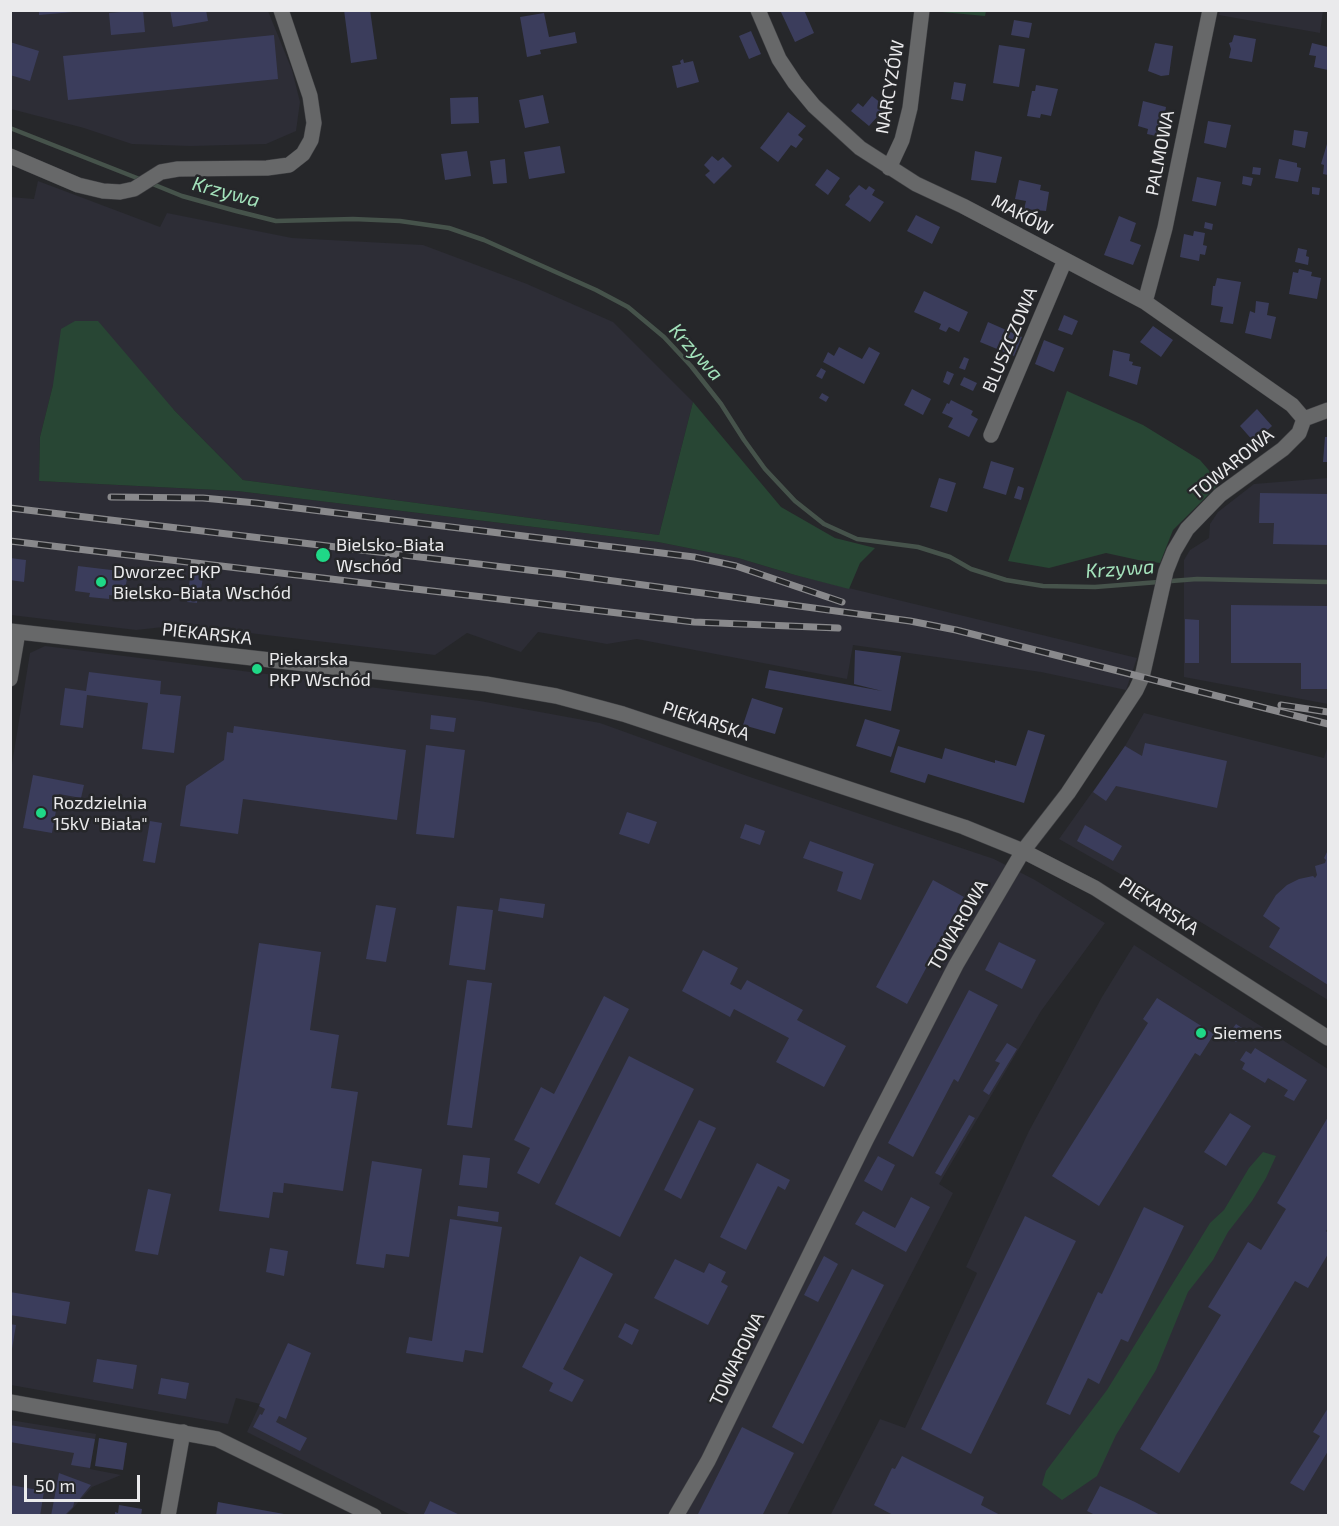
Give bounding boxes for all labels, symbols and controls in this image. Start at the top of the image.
street label: NARCYZÓW [871,39,909,135]
street label: PALMOWA [1141,109,1179,197]
water label: Krzywa [190,171,262,213]
street label: MAKÓW [988,190,1056,240]
street label: BLUSZCZOWA [978,284,1042,396]
water label: Krzywa [664,318,728,386]
street label: TOWAROWA [1186,424,1278,504]
place label: Bielsko-Biała Wschód [336,534,444,576]
marker: Bielsko-Biała Wschód [314,546,332,564]
water label: Krzywa [1085,555,1155,583]
place label: Dworzec PKP Bielsko-Biała Wschód [113,561,291,604]
marker: Dworzec PKP Bielsko-Biała Wschód [94,575,108,589]
street label: PIEKARSKA [161,619,253,649]
place label: Piekarska PKP Wschód [269,648,371,690]
marker: Piekarska PKP Wschód [250,662,264,676]
street label: PIEKARSKA [660,697,752,745]
place label: Rozdzielnia 15kV "Biała" [53,792,148,834]
marker: Rozdzielnia 15kV "Biała" [34,806,48,820]
street label: PIEKARSKA [1115,872,1203,940]
street label: TOWAROWA [923,876,993,974]
place label: Siemens [1213,1022,1282,1044]
marker: Siemens [1194,1026,1208,1040]
street label: TOWAROWA [705,1309,769,1409]
scale bar [27,1463,142,1501]
text: 50 m [35,1474,75,1496]

